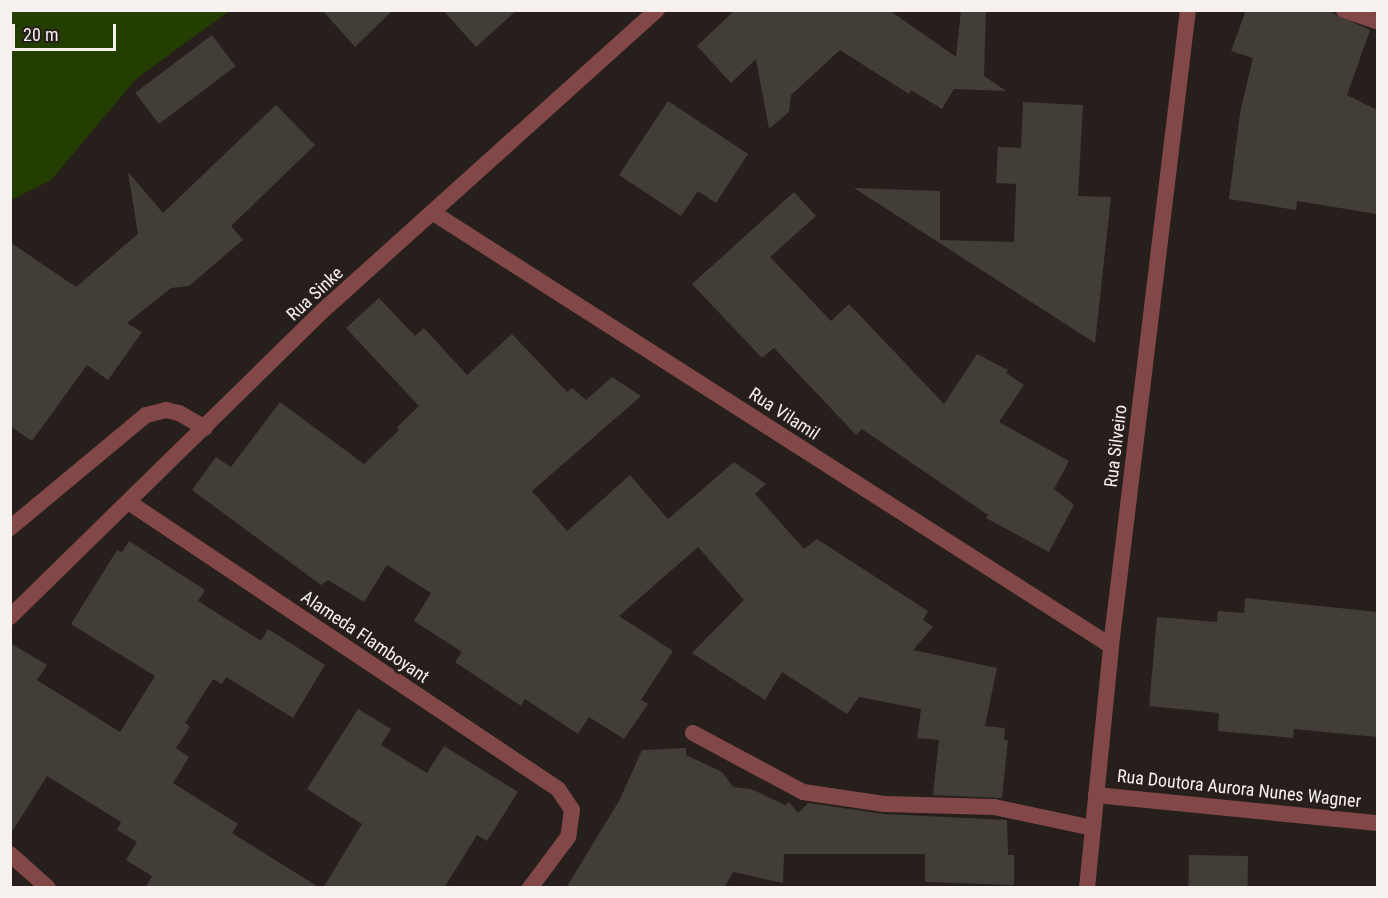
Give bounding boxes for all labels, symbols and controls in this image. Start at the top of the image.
scale bar [15,12,118,50]
text: 20 m [23,24,58,45]
street label: Rua Sinke [282,262,348,326]
street label: Rua Vilamil [745,383,823,445]
street label: Rua Silveiro [1100,403,1132,489]
street label: Alameda Flamboyant [297,586,433,688]
street label: Rua Doutora Aurora Nunes Wagner [1116,765,1362,813]

